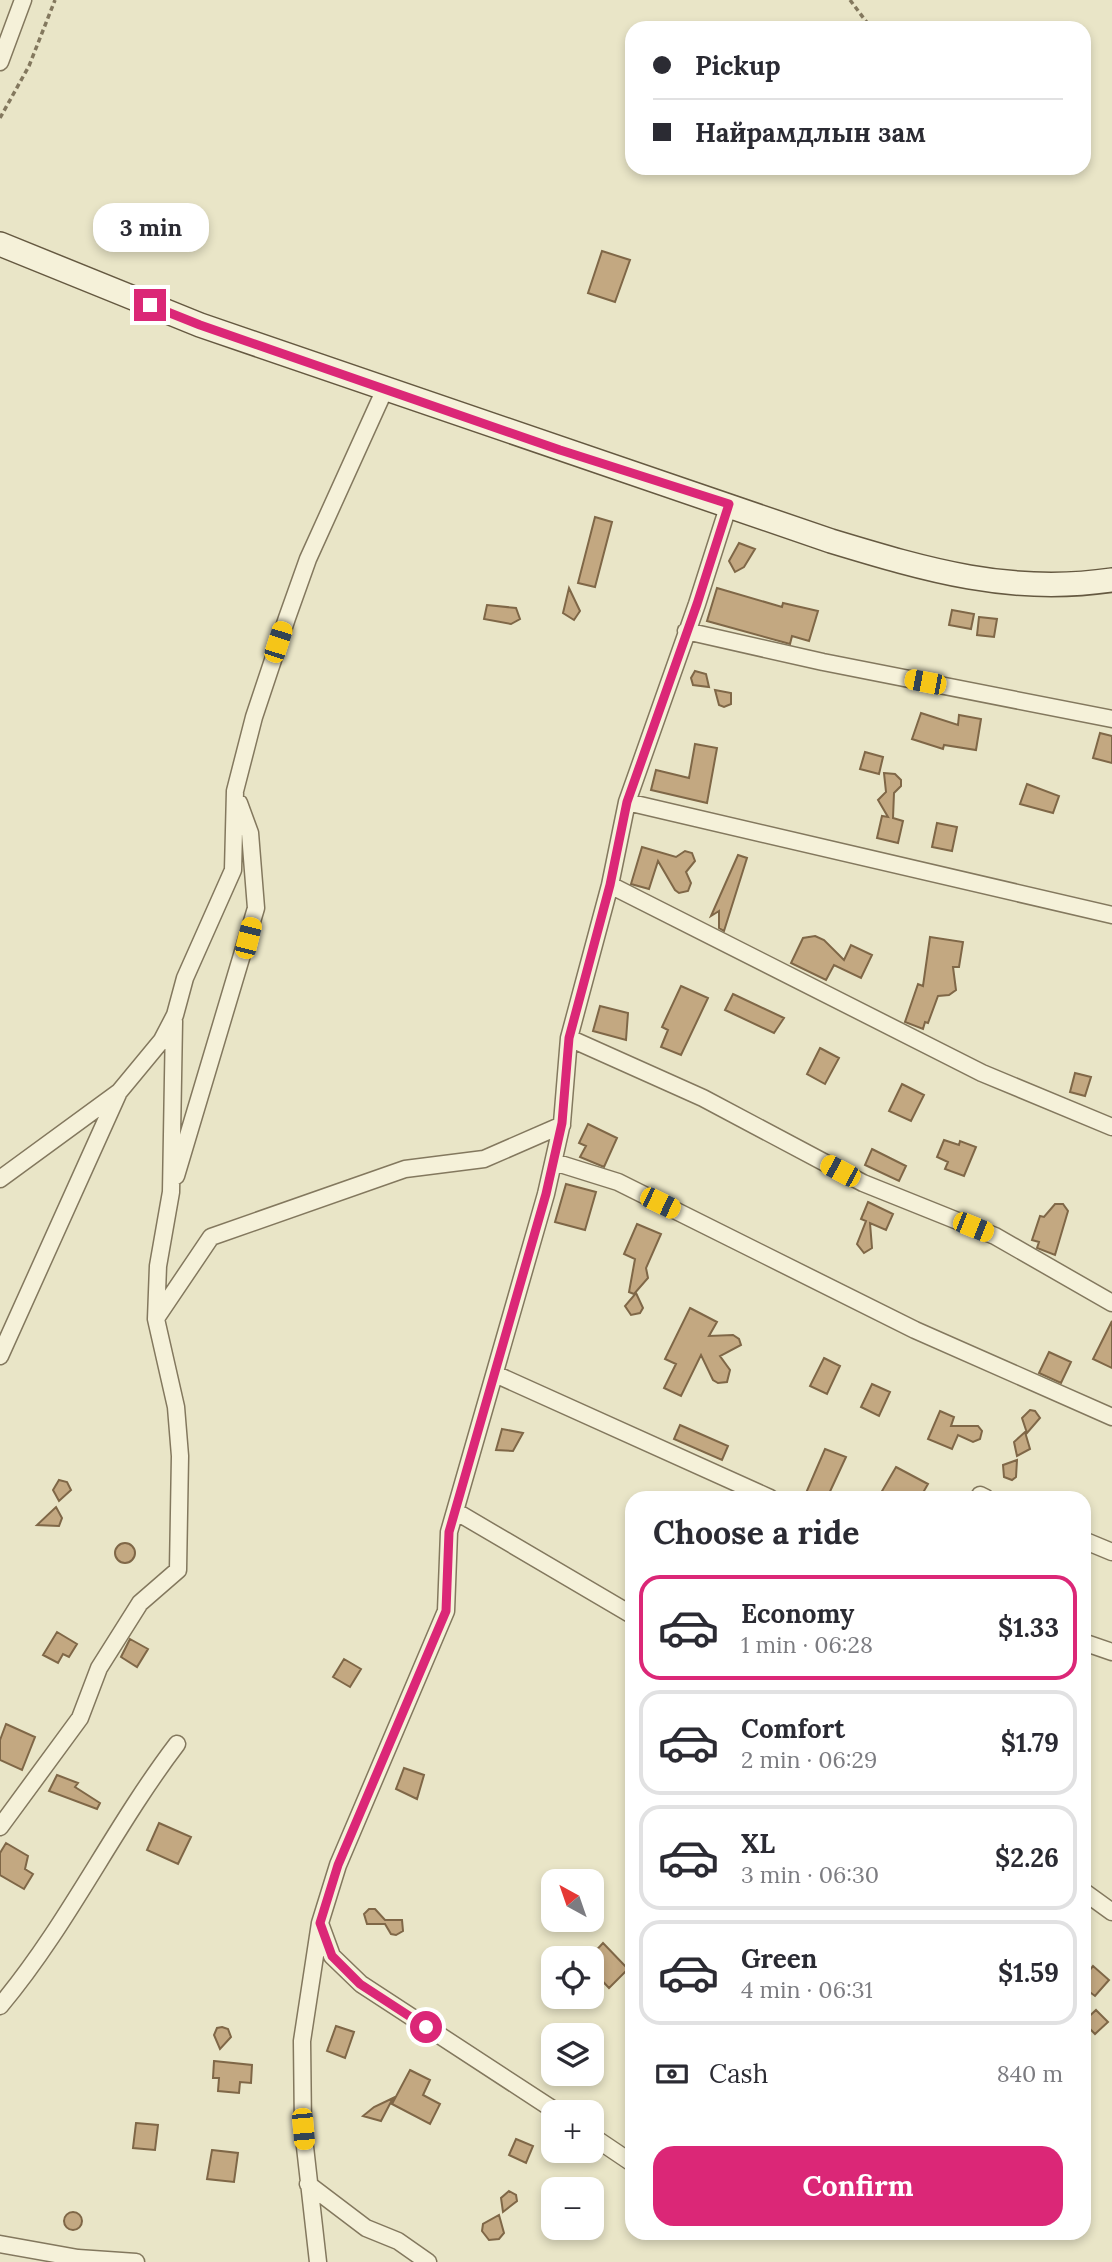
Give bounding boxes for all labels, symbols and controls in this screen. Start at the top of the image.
text: Pickup [695,49,781,82]
text: Найрамдлын зам [695,116,926,149]
callout: 3 min [92,204,208,252]
text: 3 min [120,213,182,242]
route end [134,289,166,321]
car [262,619,295,665]
car [903,668,948,696]
car [233,915,264,961]
car [817,1152,864,1190]
car [637,1184,684,1222]
car [950,1209,997,1245]
text: Choose a ride [653,1512,860,1553]
icon: car [657,1596,720,1659]
text: Economy [741,1597,854,1630]
text: $1.33 [998,1611,1059,1644]
text: 1 min · 06:28 [741,1630,873,1659]
icon: car [657,1711,720,1774]
text: Comfort [741,1712,845,1745]
text: $1.79 [1001,1726,1059,1759]
text: 2 min · 06:29 [741,1745,877,1774]
icon: car [657,1826,720,1889]
text: XL [741,1827,775,1860]
text: $2.26 [995,1841,1059,1874]
text: 3 min · 06:30 [741,1860,879,1889]
north arrow [541,1869,604,1932]
map controls [541,1869,604,2240]
icon: car [657,1941,720,2004]
text: Green [741,1942,817,1975]
button: locate [541,1946,604,2009]
text: $1.59 [998,1956,1059,1989]
text: 4 min · 06:31 [741,1975,873,2004]
route start [410,2011,442,2043]
button: layers [541,2023,604,2086]
icon: cash [653,2055,691,2093]
text: Cash [709,2057,768,2090]
text: 840 m [997,2059,1063,2088]
button: + [541,2100,604,2163]
car [291,2107,316,2151]
button: Confirm [653,2146,1063,2226]
button: − [541,2177,604,2240]

